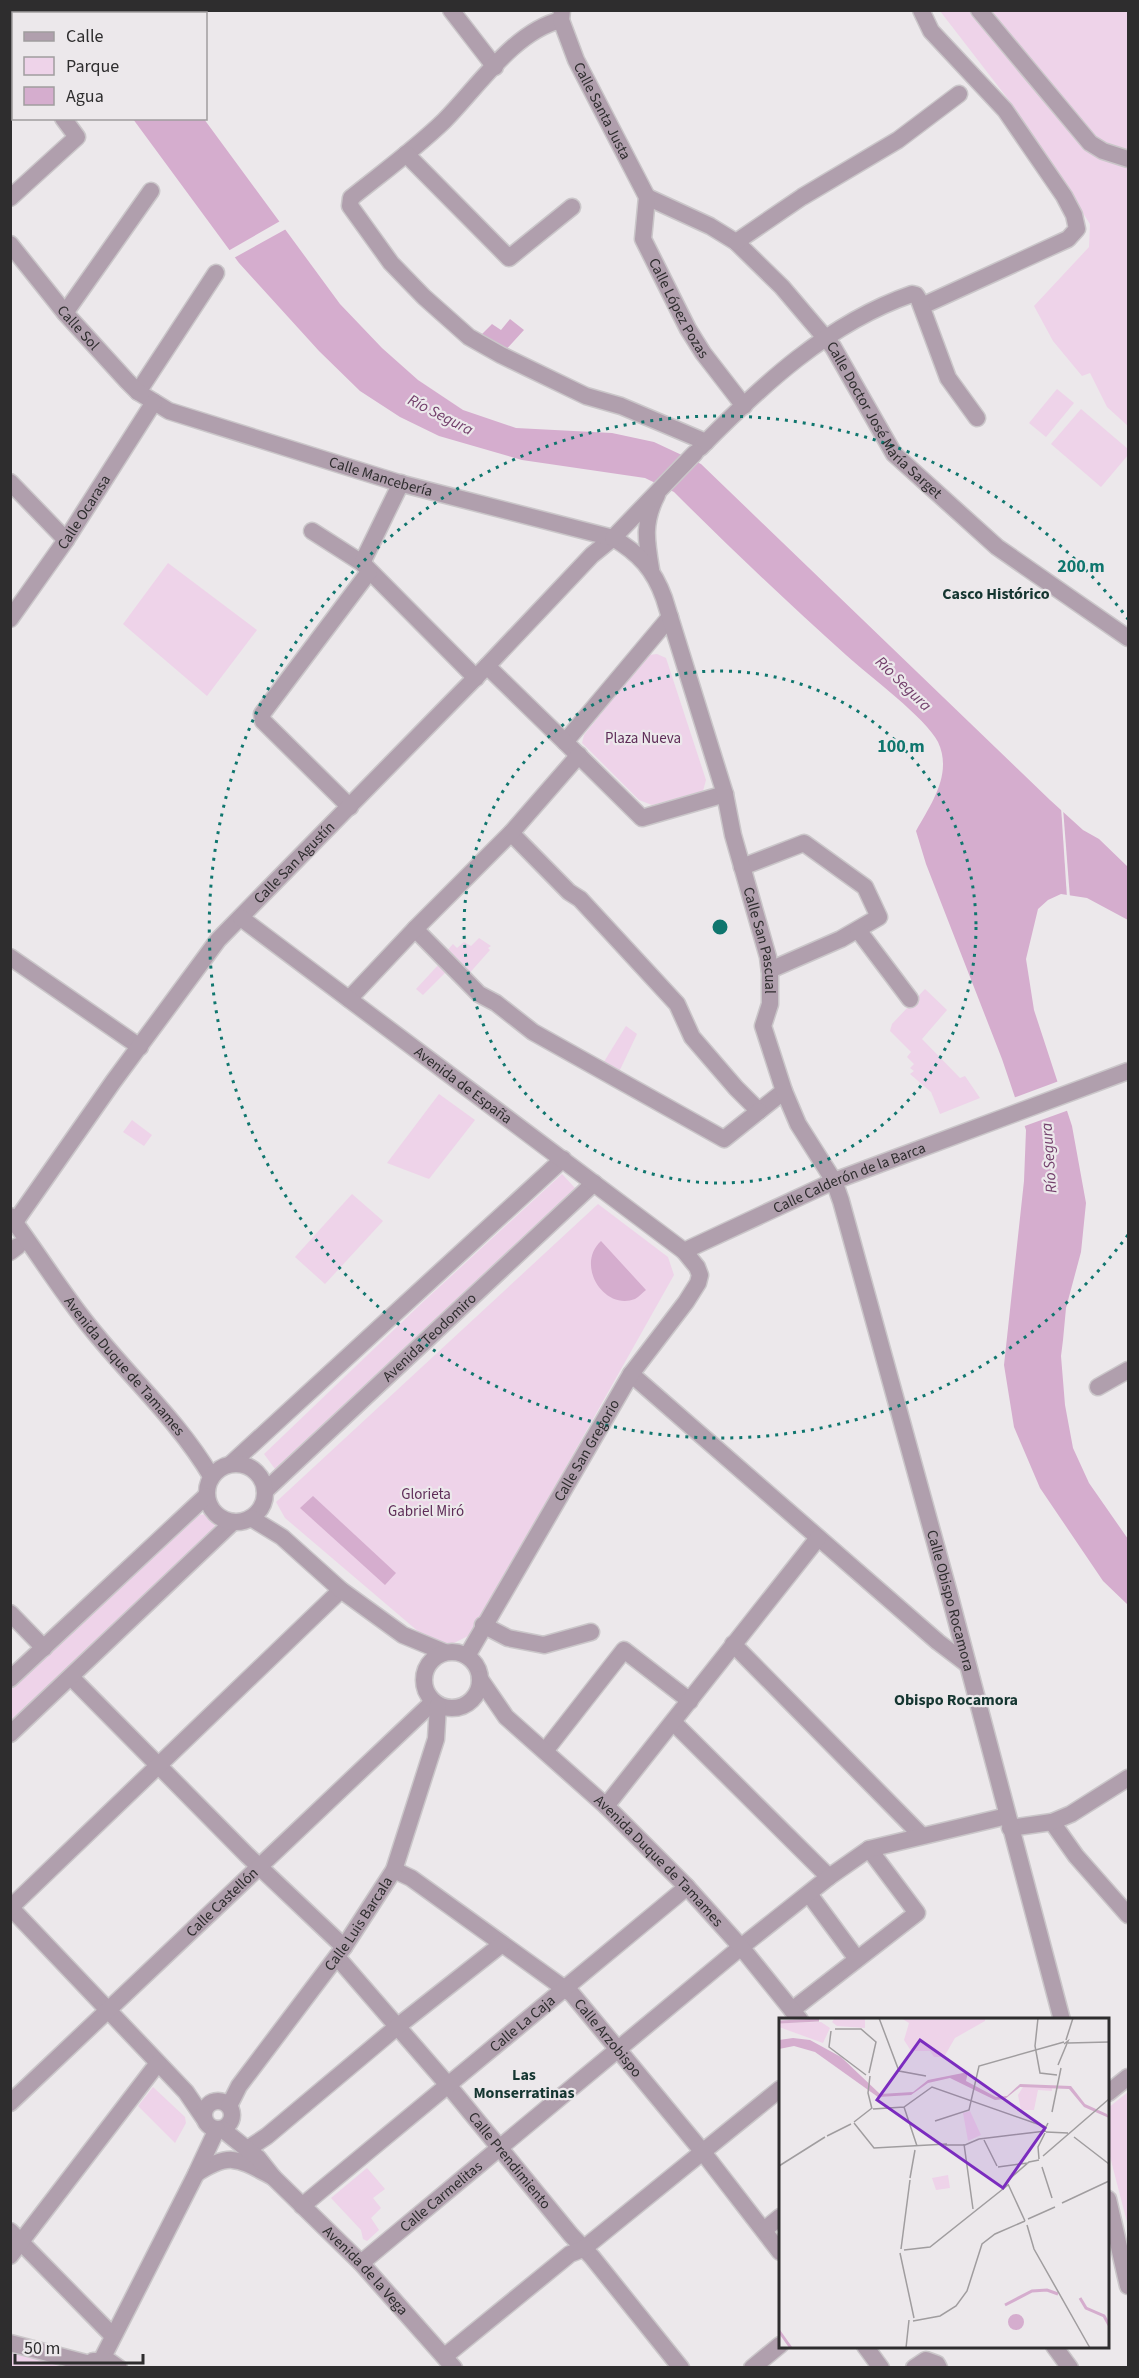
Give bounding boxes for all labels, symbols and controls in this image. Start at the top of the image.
legend [12,12,207,120]
text: Calle [66,24,104,49]
text: Parque [66,54,119,79]
street label: Calle Santa Justa [568,59,636,163]
text: Agua [66,84,104,109]
street label: Calle López Pozas [643,254,713,363]
street label: Calle Sol [52,301,104,355]
street label: Calle Doctor José María Sarget [821,337,947,504]
water label: Río Segura [404,389,477,441]
street label: Calle Mancebería [326,452,435,502]
street label: Calle Ocarasa [53,471,116,554]
text: 200 m [1057,554,1105,579]
district label: Casco Histórico [942,583,1050,605]
water label: Río Segura [870,651,937,716]
park label: Plaza Nueva [605,728,681,749]
text: 100 m [877,734,925,759]
street label: Calle San Agustín [249,817,340,909]
street label: Calle San Pascual [737,885,780,994]
centre of rings [710,917,730,937]
street label: Avenida de España [410,1042,516,1129]
water label: Río Segura [1036,1122,1062,1194]
street label: Calle Calderón de la Barca [770,1138,929,1219]
street label: Avenida Teodomiro [378,1288,481,1387]
street label: Avenida Duque de Tamames [59,1292,190,1441]
street label: Calle San Gregorio [549,1395,625,1506]
park label: Glorieta Gabriel Miró [388,1484,464,1522]
street label: Calle Obispo Rocamora [921,1527,979,1674]
district label: Obispo Rocamora [894,1689,1018,1711]
street label: Avenida Duque de Tamames [589,1790,728,1932]
street label: Calle Castellón [181,1863,263,1942]
street label: Calle Luis Barcala [319,1873,398,1976]
street label: Calle La Caja [485,1990,560,2057]
street label: Calle Arzobispo [569,1994,647,2082]
inset map [779,2018,1109,2348]
district label: Las Monserratinas [473,2064,575,2104]
street label: Calle Prendimiento [463,2108,556,2214]
street label: Calle Carmelitas [395,2156,487,2237]
street label: Avenida de la Vega [318,2221,413,2320]
scale bar [15,2327,142,2365]
text: 50 m [24,2336,60,2361]

